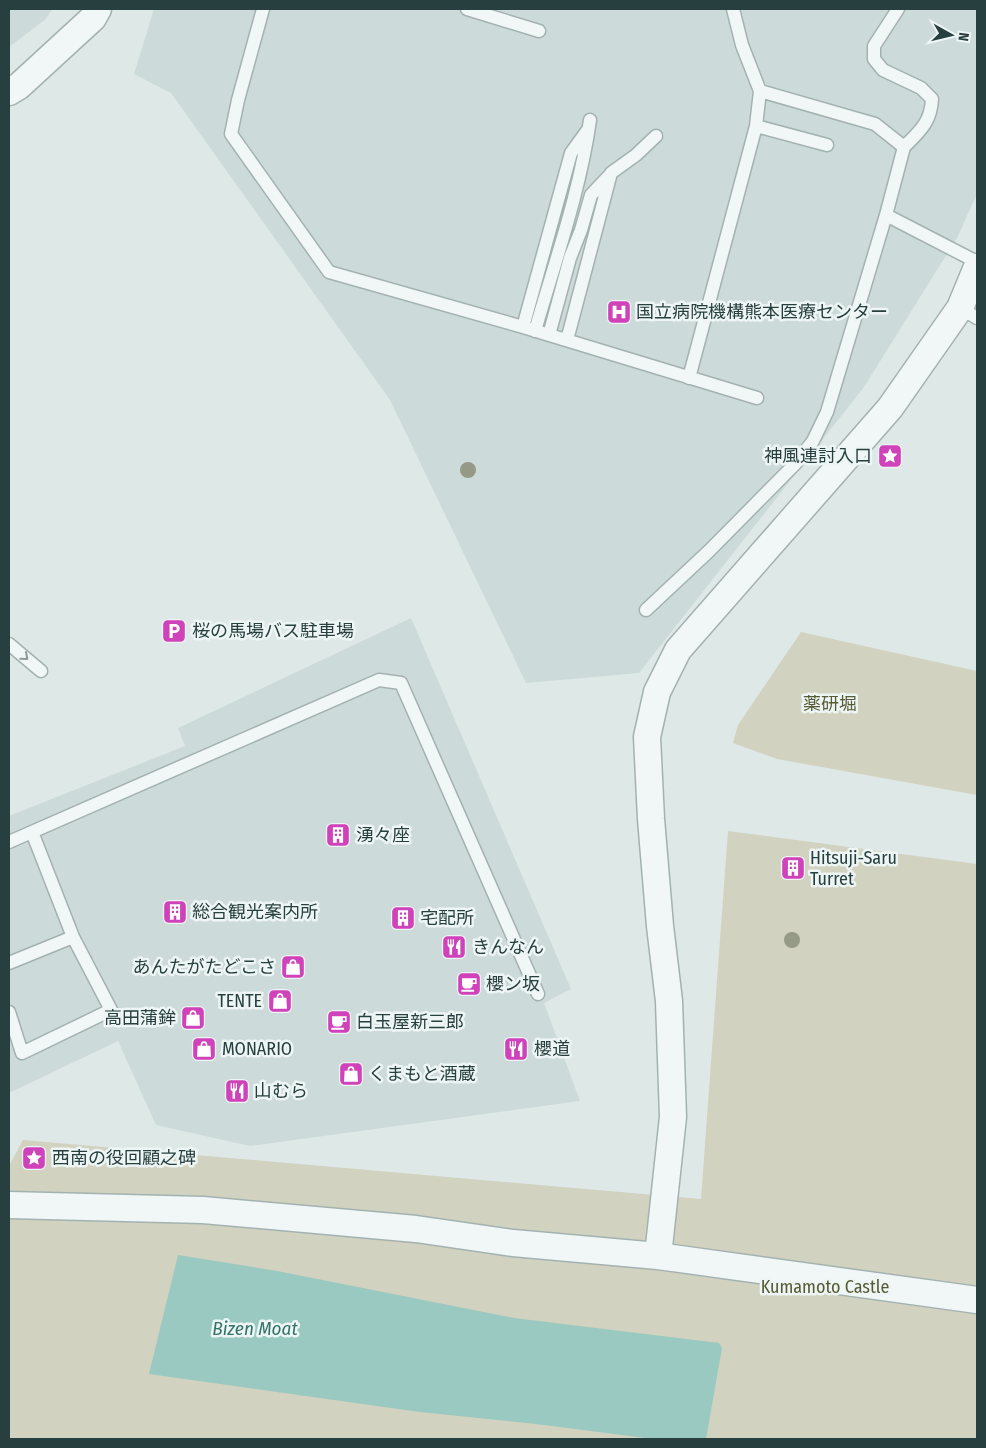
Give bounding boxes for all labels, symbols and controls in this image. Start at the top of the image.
north arrow [926,10,976,60]
text: N [954,31,972,42]
hospital icon: 国立病院機構熊本医療センター [606,299,632,325]
place label: 国立病院機構熊本医療センター [636,301,888,323]
place icon: 神風連討入口 [877,443,903,469]
place label: 神風連討入口 [764,445,872,467]
parking icon: 桜の馬場バス駐車場 [161,618,187,644]
place label: 桜の馬場バス駐車場 [192,620,354,642]
one-way arrow [20,652,29,661]
park label: 薬研堀 [803,693,857,715]
building icon: 湧々座 [325,822,351,848]
place label: 湧々座 [356,824,410,846]
place label: Hitsuji-Saru Turret [810,847,897,890]
building icon: Hitsuji-Saru Turret [780,855,806,881]
building icon: 総合観光案内所 [162,899,188,925]
place label: 総合観光案内所 [192,901,318,923]
building icon: 宅配所 [390,905,416,931]
place label: 宅配所 [420,907,474,929]
restaurant icon: きんなん [441,934,467,960]
place label: きんなん [472,936,544,958]
shop icon: あんたがたどこさ [280,954,306,980]
place label: あんたがたどこさ [133,956,276,978]
cafe icon: 櫻ン坂 [456,971,482,997]
place label: 櫻ン坂 [486,973,540,995]
shop icon: TENTE [267,988,293,1014]
place label: TENTE [218,990,262,1012]
shop icon: 高田蒲鉾 [180,1005,206,1031]
place label: 高田蒲鉾 [104,1007,176,1029]
cafe icon: 白玉屋新三郎 [326,1009,352,1035]
place label: 白玉屋新三郎 [356,1011,464,1033]
shop icon: MONARIO [191,1036,217,1062]
restaurant icon: 櫻道 [503,1036,529,1062]
place label: MONARIO [222,1038,292,1060]
place label: 櫻道 [534,1038,570,1060]
shop icon: くまもと酒蔵 [338,1061,364,1087]
place label: くまもと酒蔵 [368,1063,476,1085]
restaurant icon: 山むら [224,1078,250,1104]
place label: 山むら [254,1080,308,1102]
place icon: 西南の役回顧之碑 [21,1145,47,1171]
place label: 西南の役回顧之碑 [52,1147,196,1169]
park label: Kumamoto Castle [761,1276,889,1298]
water label: Bizen Moat [212,1317,298,1340]

